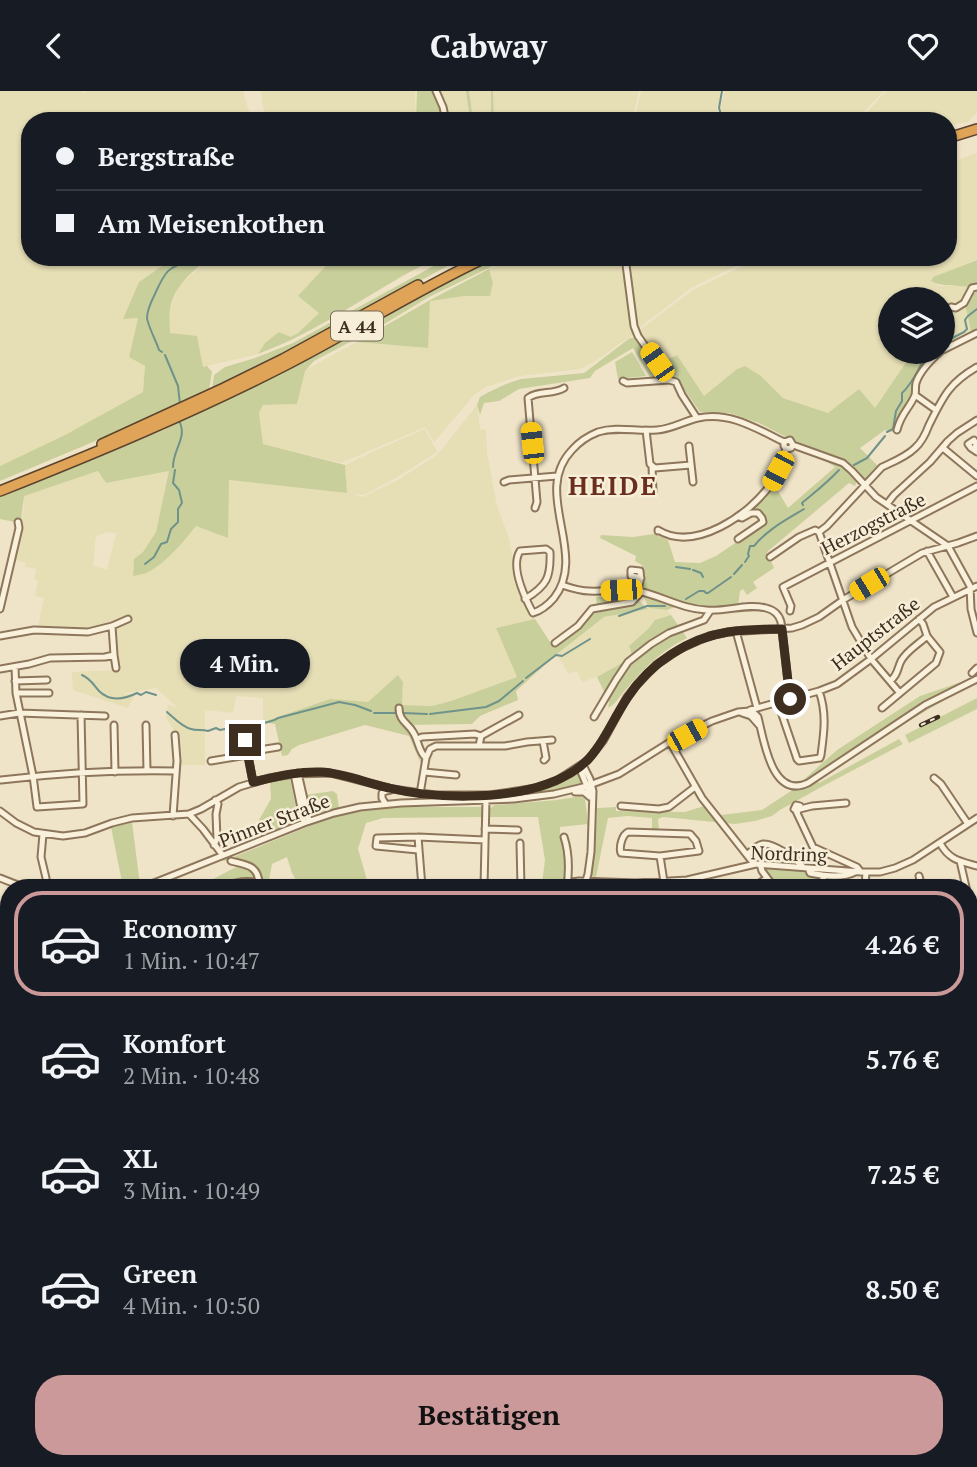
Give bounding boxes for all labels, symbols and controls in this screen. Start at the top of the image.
text: Cabway [430,25,547,67]
icon: back [35,27,73,65]
icon: heart [904,27,942,65]
text: Bergstraße [98,139,235,173]
text: Am Meisenkothen [98,206,325,240]
map controls [878,287,955,364]
button: layers [878,287,955,364]
road number: A 44 [331,311,383,340]
car [637,339,678,385]
car [520,421,545,465]
car [759,448,798,494]
district label: HEIDE [568,468,658,502]
street label: Herzogstraße [817,486,929,560]
car [846,564,893,604]
car [600,578,643,602]
street label: Hauptstraße [826,591,924,675]
callout: 4 Min. [180,639,310,687]
text: 4 Min. [210,648,280,679]
route start [774,683,806,715]
car [664,716,711,754]
route end [229,724,261,756]
street label: Pinner Straße [215,787,333,853]
street label: Nordring [750,839,829,867]
text: Economy [123,911,236,945]
icon: car [39,912,102,975]
text: 4.26 € [866,927,939,961]
text: 1 Min. · 10:47 [123,945,260,976]
text: Komfort [123,1026,226,1060]
icon: car [39,1027,102,1090]
text: 5.76 € [866,1042,939,1076]
text: 2 Min. · 10:48 [123,1060,260,1091]
text: XL [123,1141,157,1175]
icon: car [39,1142,102,1205]
text: 7.25 € [867,1157,939,1191]
text: 3 Min. · 10:49 [123,1175,260,1206]
text: Green [123,1256,197,1290]
icon: car [39,1257,102,1320]
text: 8.50 € [866,1272,939,1306]
text: 4 Min. · 10:50 [123,1290,260,1321]
button: Bestätigen [35,1375,943,1455]

